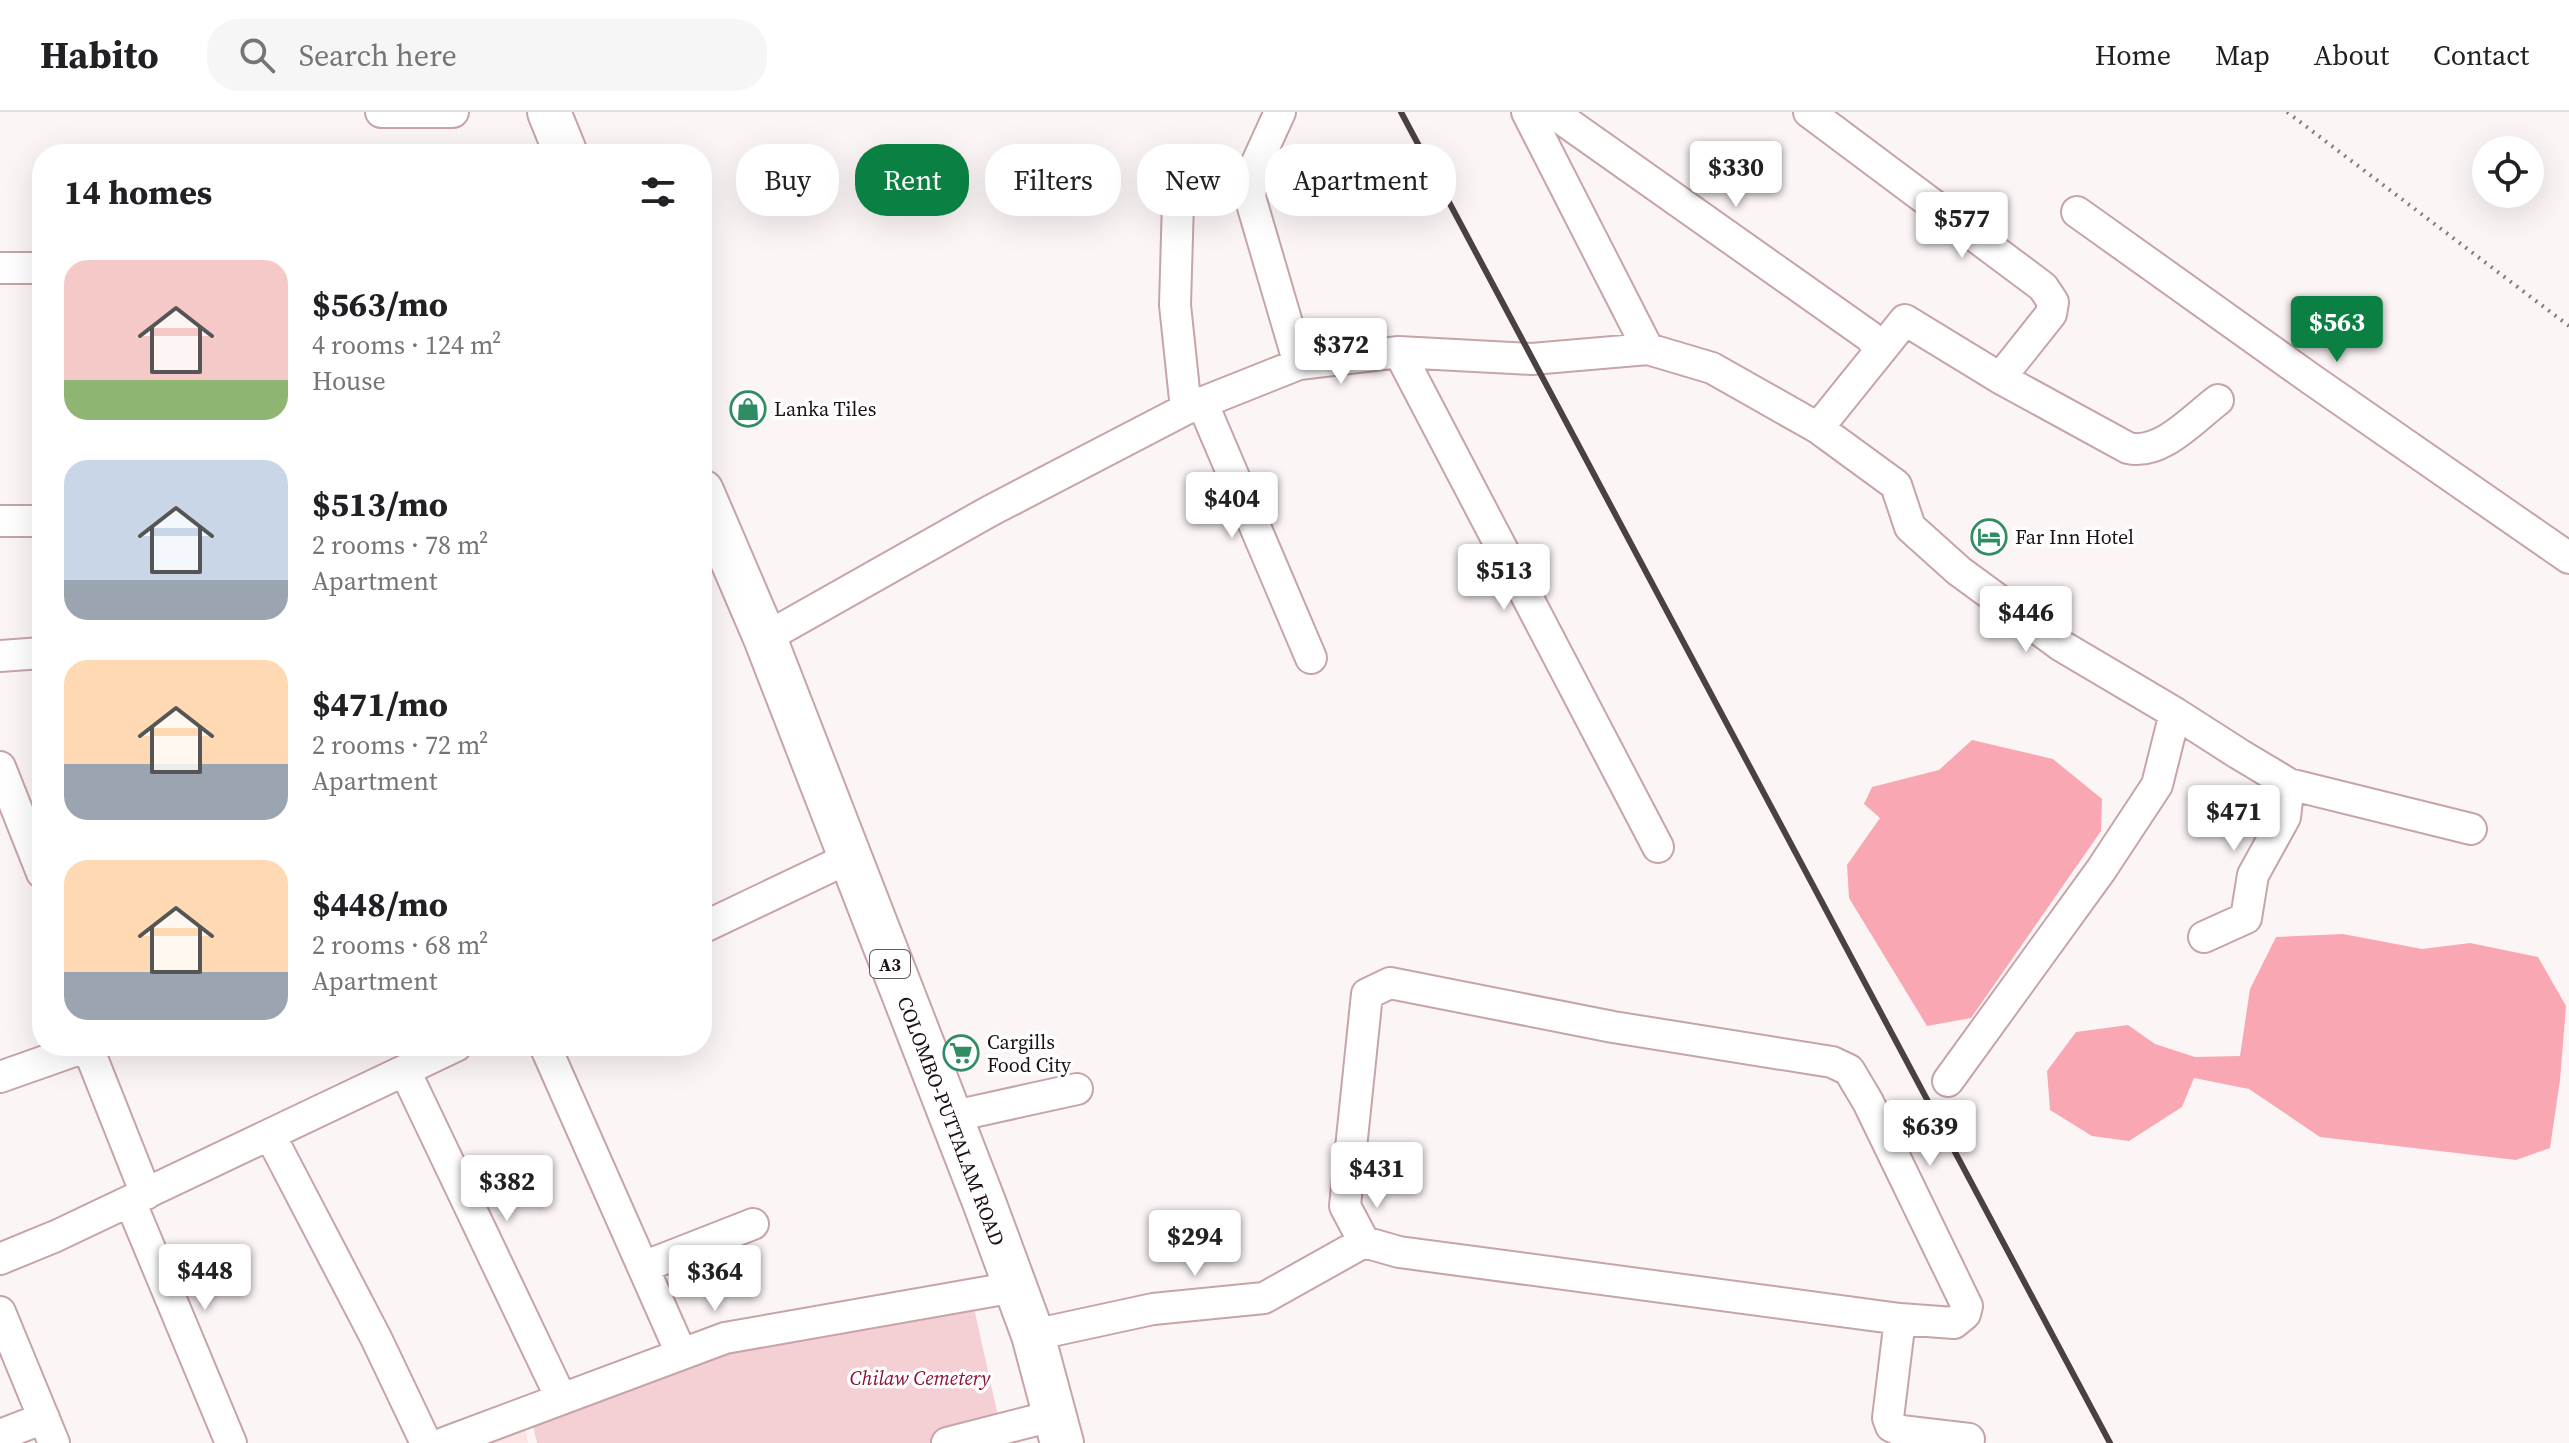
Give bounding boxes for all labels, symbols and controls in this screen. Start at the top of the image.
search box [207,19,767,91]
text: Habito [40,29,159,81]
icon: search [235,33,279,77]
text: Search here [299,35,457,76]
text: Home [2095,36,2171,74]
text: Map [2215,36,2270,74]
text: About [2314,36,2389,74]
text: Contact [2433,36,2529,74]
map controls [2472,136,2544,208]
button: locate [2472,136,2544,208]
pin: $330 [1689,141,1783,209]
chip: Buy [736,144,839,216]
chip: Rent [855,144,969,216]
chip: Filters [985,144,1121,216]
chip: New [1137,144,1249,216]
chip: Apartment [1265,144,1456,216]
text: $330 [1708,149,1764,185]
text: 14 homes [64,169,212,215]
icon: filters [636,170,680,214]
pin: $577 [1915,192,2009,260]
text: $577 [1934,200,1990,236]
text: $563/mo [312,281,448,327]
icon: home [128,292,224,388]
pin: $563 [2290,296,2384,364]
text: $563 [2309,304,2365,340]
pin: $372 [1294,318,1388,386]
text: $372 [1313,326,1369,362]
text: 4 rooms · 124 m² [312,327,501,363]
text: House [312,363,386,399]
shop icon: Lanka Tiles [729,390,767,428]
place label: Lanka Tiles [774,395,876,423]
pin: $404 [1185,472,1279,540]
text: $404 [1204,480,1260,516]
text: $513/mo [312,481,448,527]
icon: home [128,492,224,588]
hotel icon: Far Inn Hotel [1970,518,2008,556]
place label: Far Inn Hotel [2015,523,2134,551]
text: 2 rooms · 78 m² [312,527,488,563]
pin: $513 [1457,544,1551,612]
text: $513 [1476,552,1532,588]
text: Apartment [312,563,437,599]
pin: $446 [1979,586,2073,654]
text: $446 [1998,594,2054,630]
text: $471/mo [312,681,448,727]
icon: home [128,692,224,788]
text: 2 rooms · 72 m² [312,727,488,763]
text: Apartment [312,763,437,799]
pin: $471 [2187,785,2281,853]
text: $471 [2206,793,2262,829]
text: $448/mo [312,881,448,927]
icon: home [128,892,224,988]
text: 2 rooms · 68 m² [312,927,488,963]
road number: A3 [870,950,910,978]
text: Apartment [312,963,437,999]
street label: COLOMBO-PUTTALAM ROAD [890,992,1012,1250]
place label: Cargills Food City [987,1028,1072,1079]
supermarket icon: Cargills Food City [942,1034,980,1072]
pin: $639 [1883,1100,1977,1168]
text: $639 [1902,1108,1958,1144]
pin: $431 [1330,1142,1424,1210]
text: $431 [1349,1150,1405,1186]
pin: $382 [460,1155,554,1223]
text: $382 [479,1163,535,1199]
pin: $294 [1148,1210,1242,1278]
text: $294 [1167,1218,1223,1254]
pin: $448 [158,1244,252,1312]
pin: $364 [668,1245,762,1313]
text: $448 [177,1252,233,1288]
text: $364 [687,1253,743,1289]
park label: Chilaw Cemetery [850,1364,991,1392]

